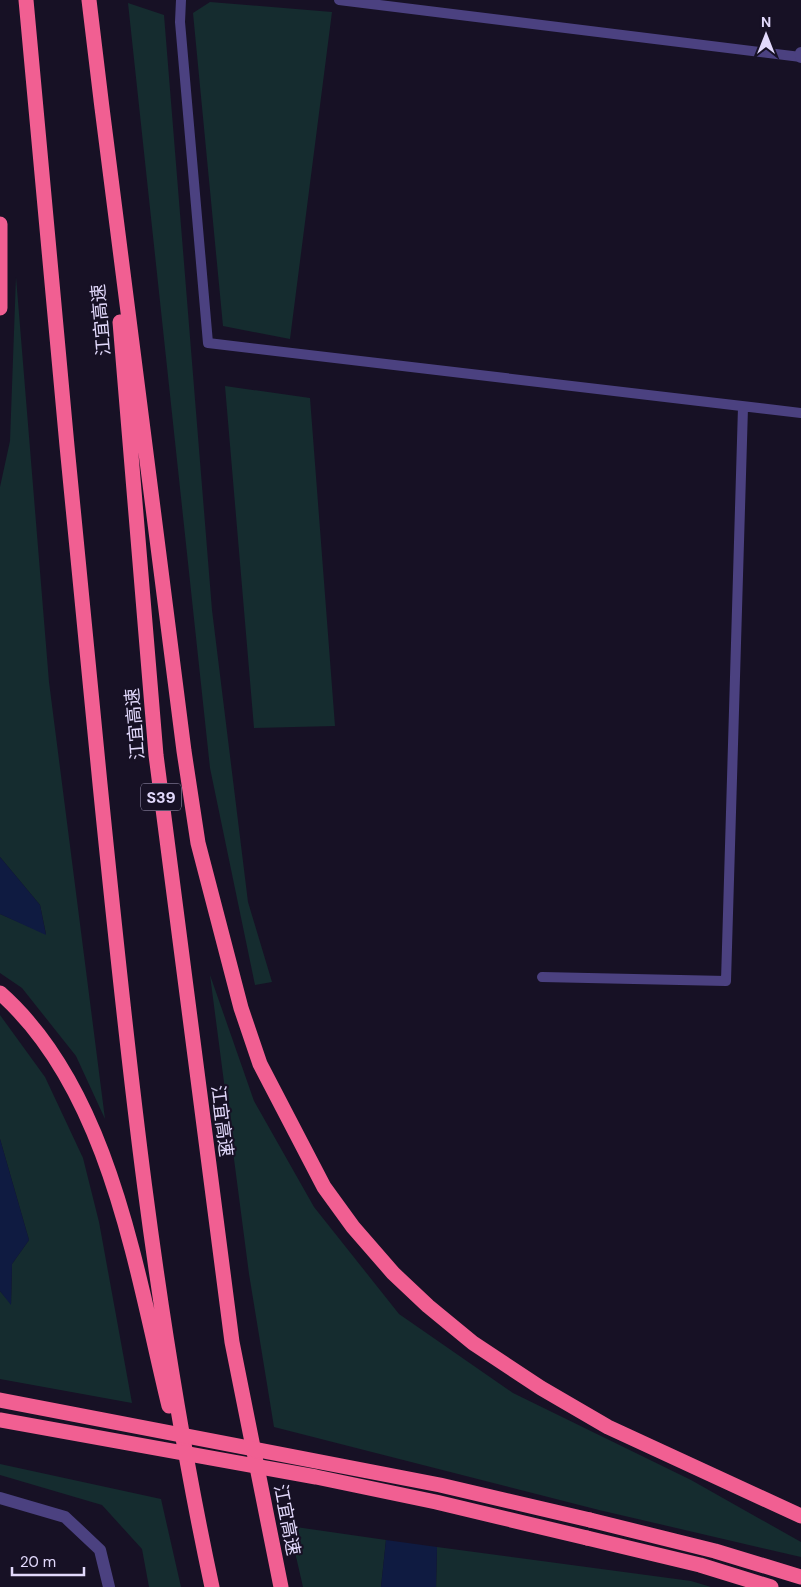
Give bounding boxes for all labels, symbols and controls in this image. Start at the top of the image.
north arrow [741,10,791,60]
text: N [761,13,771,31]
street label: 江宜高速 [86,283,116,357]
street label: 江宜高速 [120,687,150,761]
road number: S39 [141,784,181,810]
street label: 江宜高速 [206,1084,238,1158]
street label: 江宜高速 [268,1482,306,1558]
scale bar [12,1544,85,1576]
text: 20 m [20,1552,56,1572]

